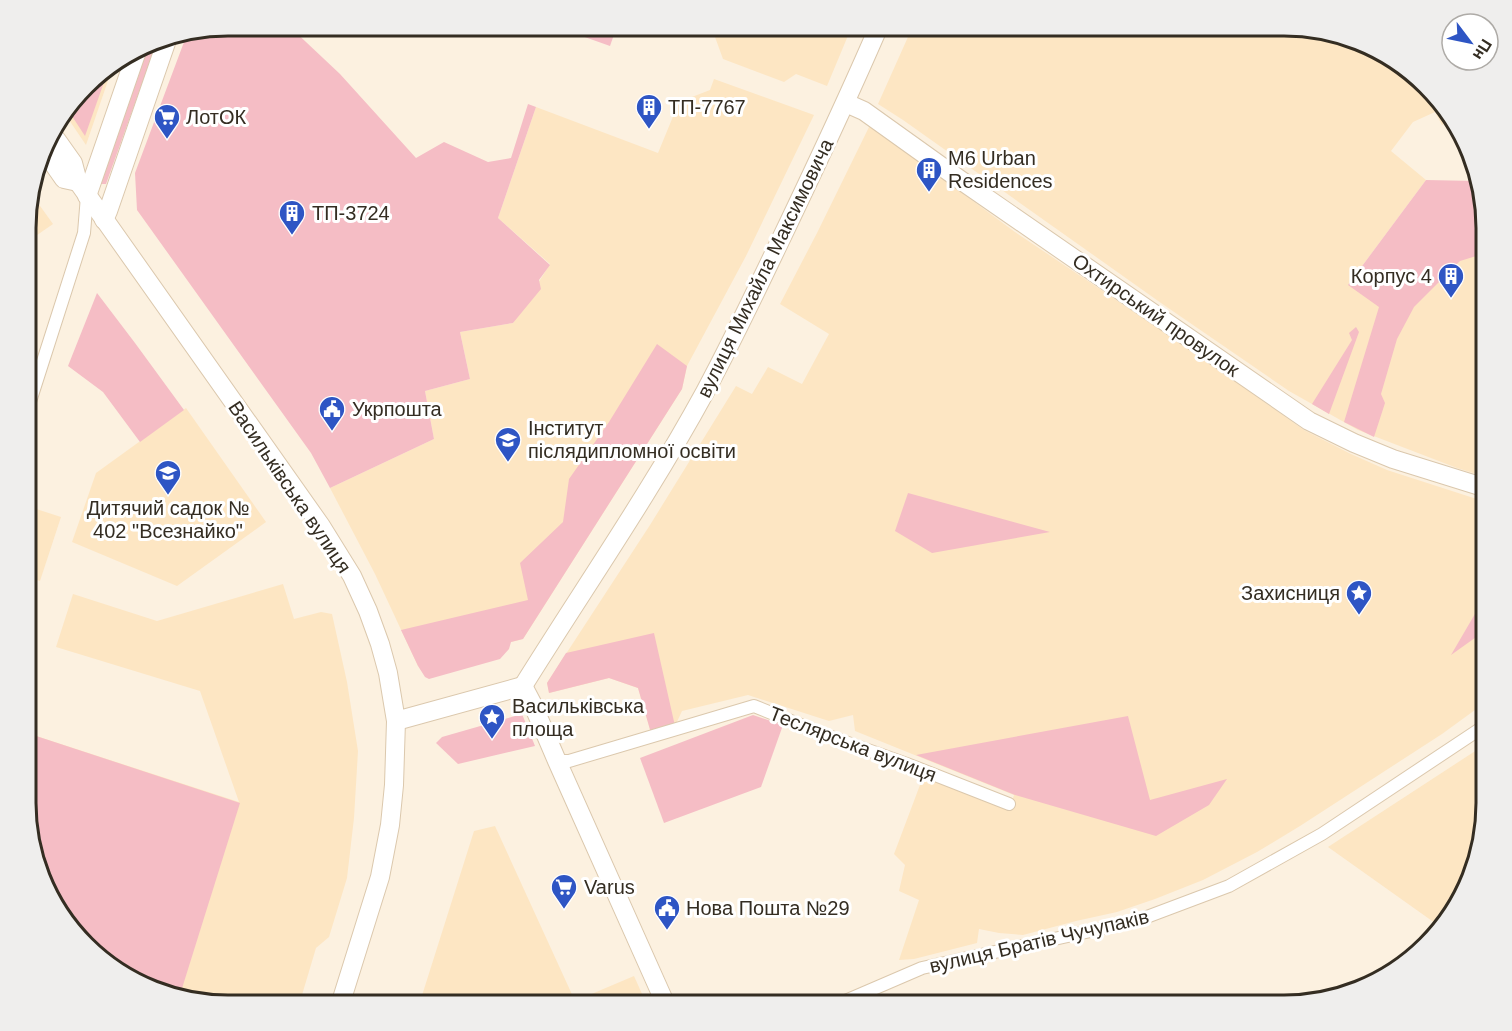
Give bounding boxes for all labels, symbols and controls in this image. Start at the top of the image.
north arrow [1440,12,1500,72]
text: Пн [1469,36,1495,63]
building icon: ТП-7767 [634,92,664,130]
place label: ТП-7767 [668,96,746,118]
supermarket icon: ЛотОК [152,102,182,140]
place label: ЛотОК [186,106,247,128]
street label: вулиця Михайла Максимовича [693,134,838,401]
place label: M6 Urban Residences [948,147,1053,192]
building icon: M6 Urban Residences [914,155,944,193]
building icon: ТП-3724 [277,198,307,236]
place label: ТП-3724 [312,202,390,224]
street label: Охтирський провулок [1068,249,1244,381]
building icon: Корпус 4 [1436,261,1466,299]
place label: Корпус 4 [1351,265,1432,287]
public building icon: Укрпошта [317,394,347,432]
street label: Васильківська вулиця [224,397,356,577]
place label: Укрпошта [352,398,443,420]
place label: Інститут післядипломної освіти [528,417,736,462]
school or university icon: Інститут післядипломної освіти [493,425,523,463]
school or university icon: Дитячий садок № 402 "Всезнайко" [153,458,183,496]
place label: Дитячий садок № 402 "Всезнайко" [87,497,249,542]
place icon: Захисниця [1344,578,1374,616]
place label: Захисниця [1241,582,1340,604]
place label: Васильківська площа [512,695,645,740]
place icon: Васильківська площа [477,702,507,740]
street label: Теслярська вулиця [766,702,940,786]
supermarket icon: Varus [549,872,579,910]
place label: Varus [584,876,635,898]
public building icon: Нова Пошта №29 [652,893,682,931]
place label: Нова Пошта №29 [686,897,850,919]
street label: вулиця Братів Чучупаків [927,905,1151,977]

